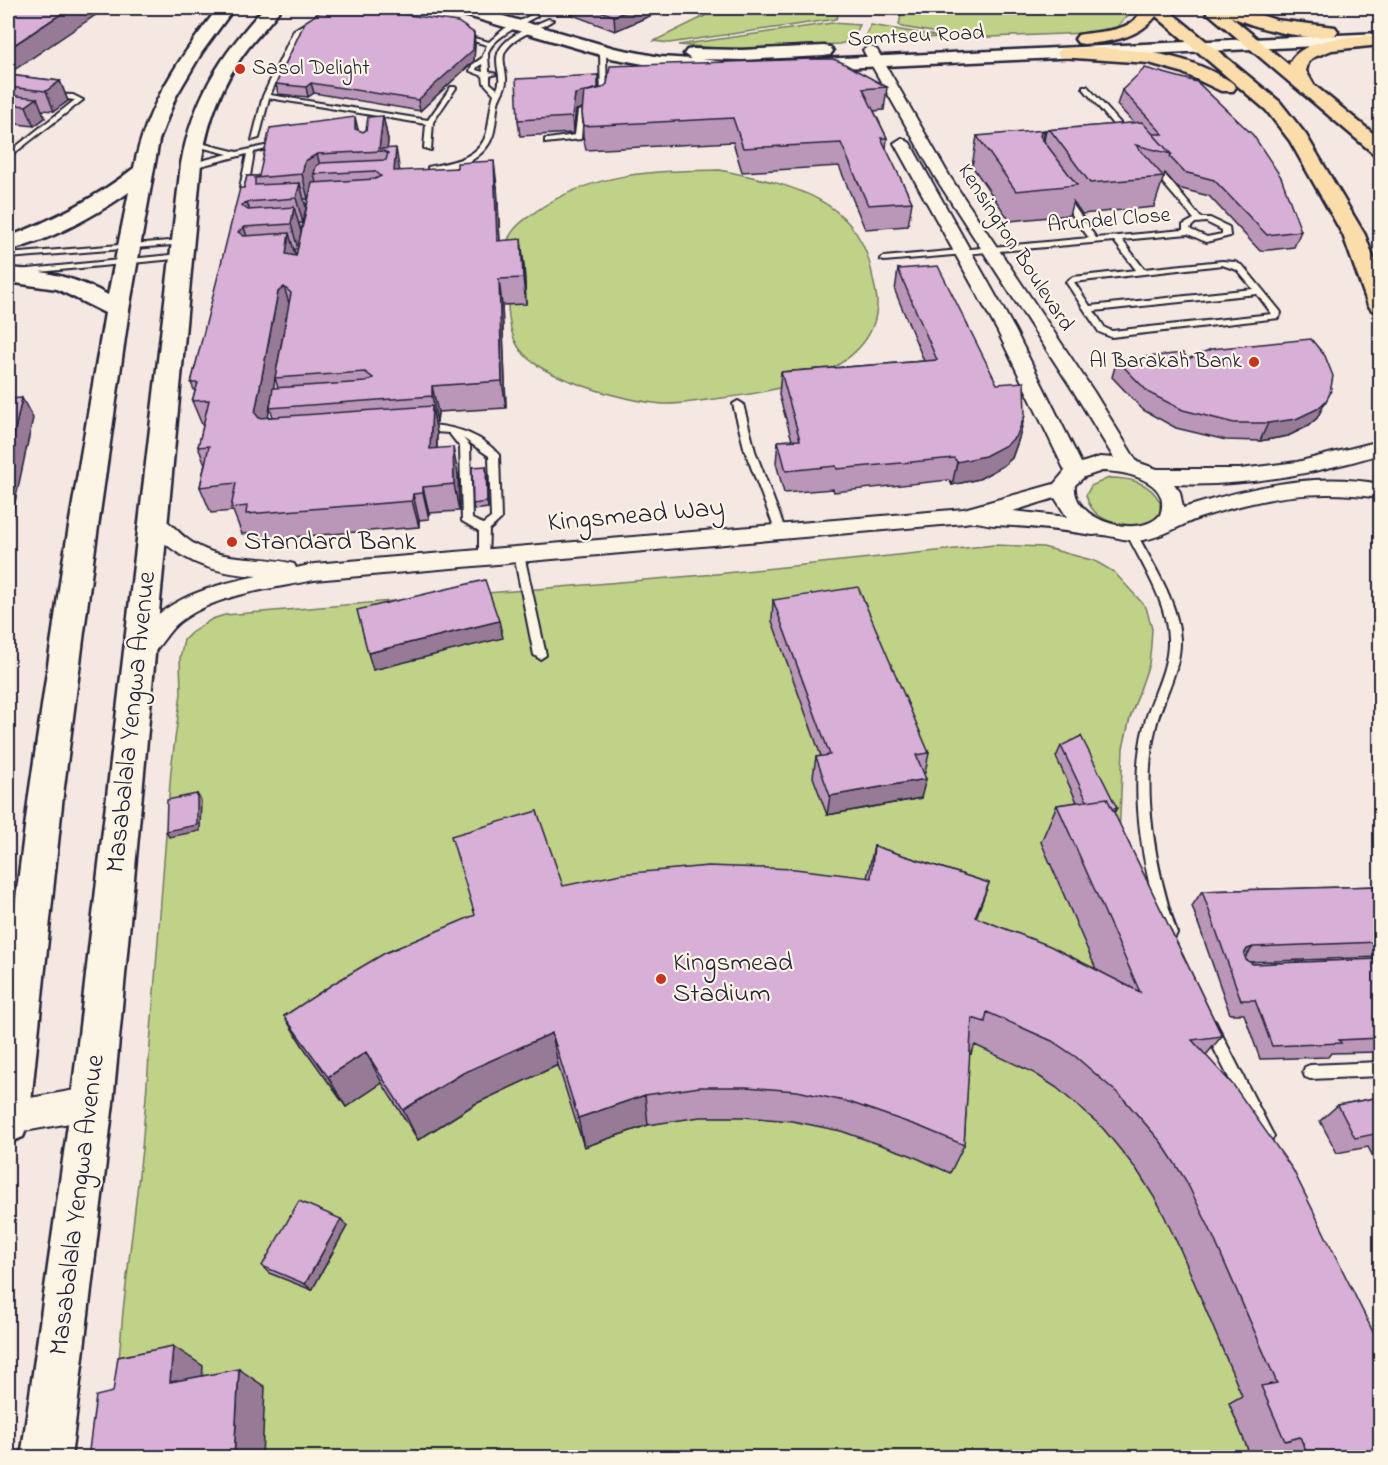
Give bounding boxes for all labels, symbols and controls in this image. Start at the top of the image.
street label: Somtseu Road [847,17,985,57]
place label: Sasol Delight [252,53,370,86]
marker: Sasol Delight [233,62,247,76]
street label: Kensington Boulevard [948,158,1081,339]
street label: Arundel Close [1046,200,1172,242]
place label: Al Barakah Bank [1089,346,1242,378]
marker: Al Barakah Bank [1247,355,1261,369]
street label: Kingsmead Way [546,489,726,543]
place label: Standard Bank [244,523,416,562]
marker: Standard Bank [225,535,239,549]
street label: Masabalala Yengwa Avenue [97,568,167,875]
place label: Kingsmead Stadium [673,944,793,1014]
marker: Kingsmead Stadium [654,972,668,986]
street label: Masabalala Yengwa Avenue [40,1051,116,1358]

